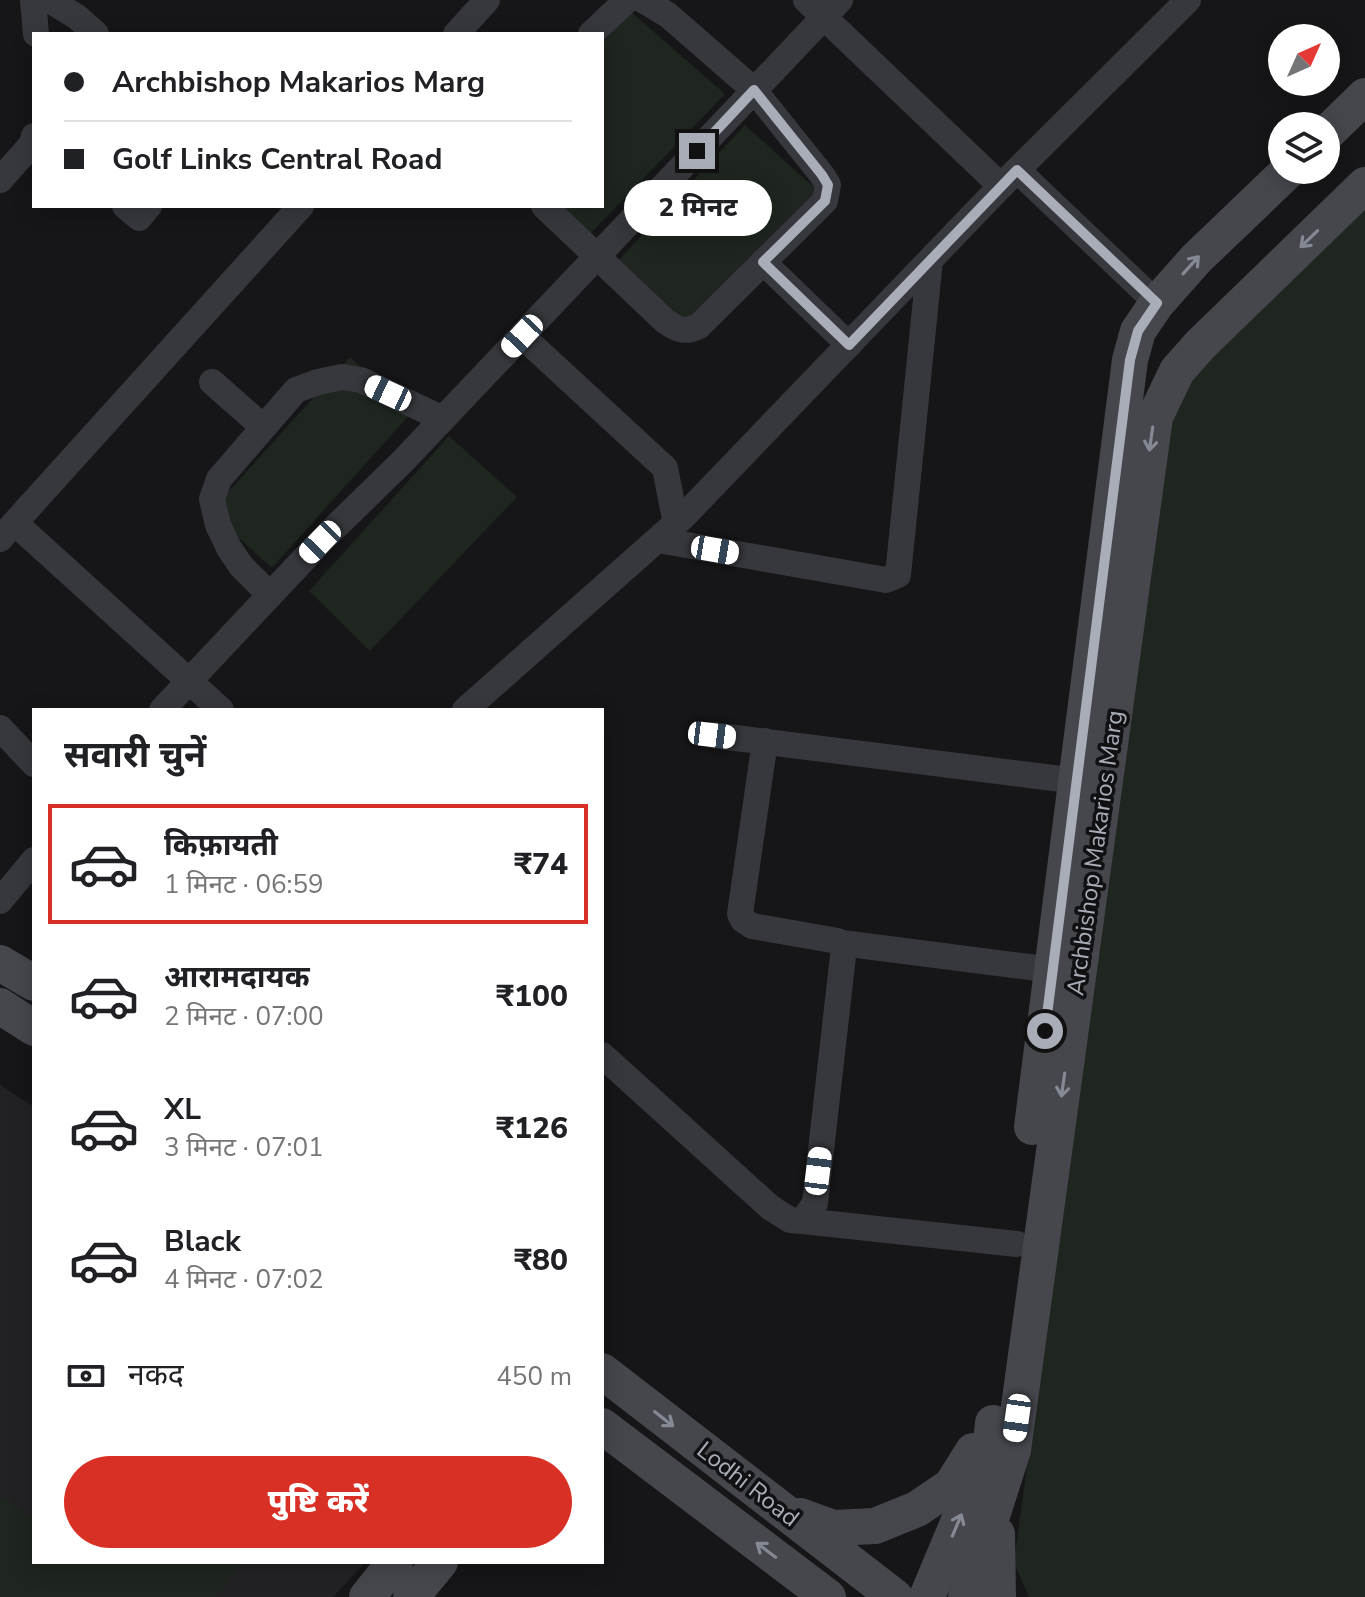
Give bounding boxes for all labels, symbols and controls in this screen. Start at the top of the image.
north arrow [1268,24,1340,96]
map controls [1268,24,1340,184]
text: Archbishop Makarios Marg [112,62,485,103]
button: layers [1268,112,1340,184]
route end [679,133,715,169]
text: Golf Links Central Road [112,139,443,180]
callout: 2 मिनट [623,179,771,235]
text: 2 मिनट [659,190,737,225]
one-way arrow [1299,230,1319,249]
one-way arrow [1182,255,1200,275]
car [497,310,547,362]
car [361,372,415,414]
one-way arrow [1143,426,1158,451]
car [295,516,345,568]
car [689,534,741,566]
street label: Archbishop Makarios Marg [1059,708,1131,998]
car [687,720,737,750]
text: सवारी चुनें [64,731,206,780]
text: किफ़ायती [164,825,278,866]
icon: car [68,828,140,900]
text: ₹74 [514,844,568,885]
text: 1 मिनट · 06:59 [164,867,324,902]
text: आरामदायक [164,957,310,998]
icon: car [68,960,140,1032]
text: ₹100 [496,976,568,1017]
text: 2 मिनट · 07:00 [164,999,324,1034]
route start [1027,1013,1063,1049]
one-way arrow [1055,1072,1070,1097]
text: XL [164,1089,201,1130]
icon: car [68,1092,140,1164]
text: ₹126 [496,1108,568,1149]
text: 3 मिनट · 07:01 [164,1130,324,1165]
car [803,1146,833,1196]
text: Black [164,1221,241,1262]
icon: car [68,1224,140,1296]
text: ₹80 [514,1240,568,1281]
text: 4 मिनट · 07:02 [164,1262,324,1297]
icon: cash [64,1354,108,1398]
text: नकद [128,1355,184,1396]
text: 450 m [496,1359,572,1394]
car [1002,1393,1032,1443]
one-way arrow [653,1410,674,1428]
street label: Lodhi Road [690,1434,806,1534]
button: पुष्टि करें [64,1456,572,1548]
one-way arrow [951,1513,966,1538]
one-way arrow [756,1541,777,1558]

